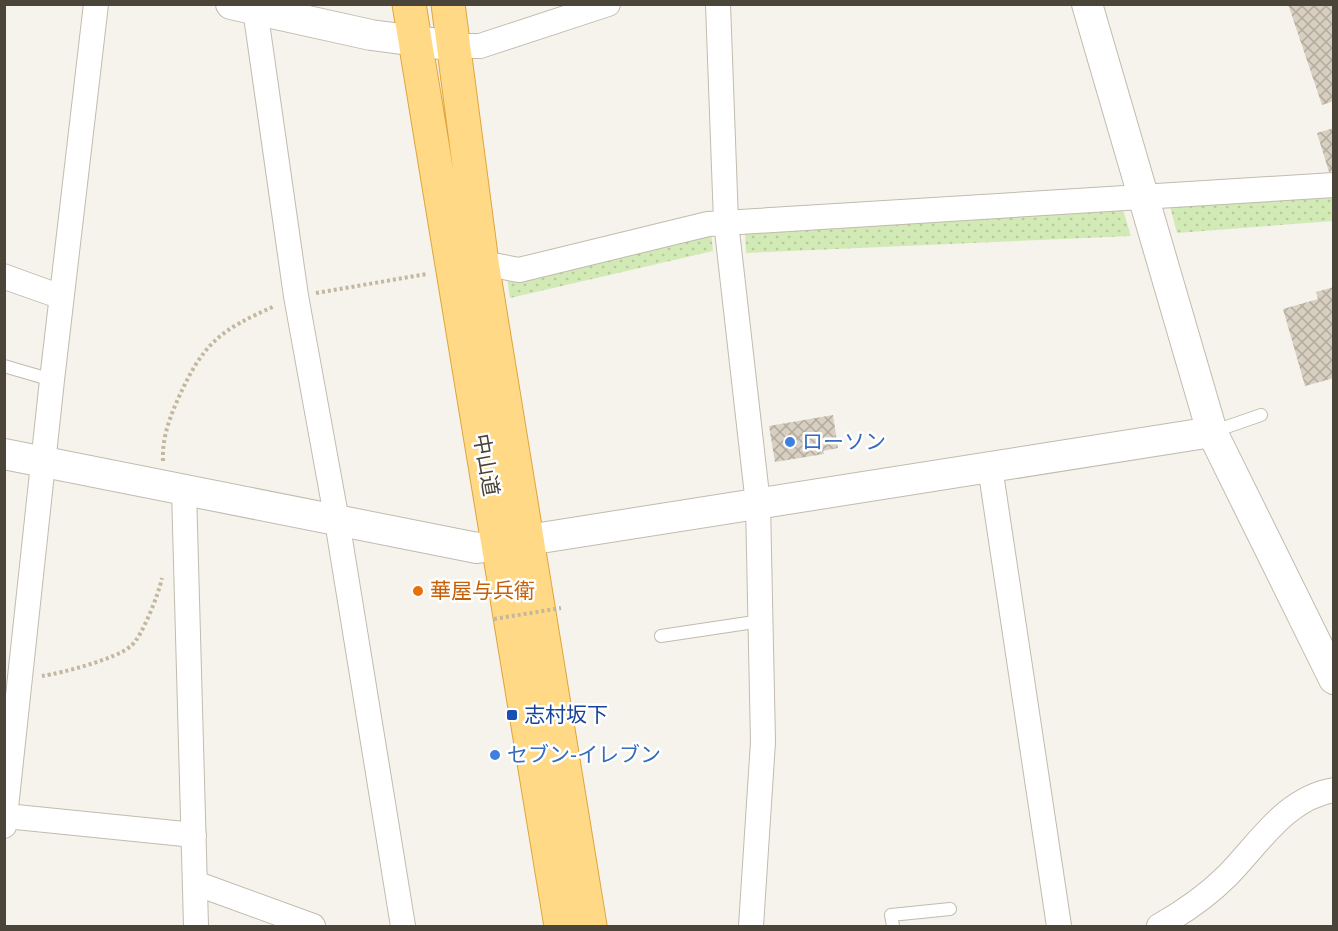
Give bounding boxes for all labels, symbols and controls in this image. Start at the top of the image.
place label: ローソン [802,430,886,453]
street label: 中山道 [470,432,503,498]
marker: ローソン [783,435,797,449]
place label: 華屋与兵衛 [430,579,535,602]
marker: 華屋与兵衛 [411,584,425,598]
place label: 志村坂下 [524,703,608,726]
marker: 志村坂下 [505,708,519,722]
place label: セブン-イレブン [507,743,661,766]
marker: セブン-イレブン [488,748,502,762]

